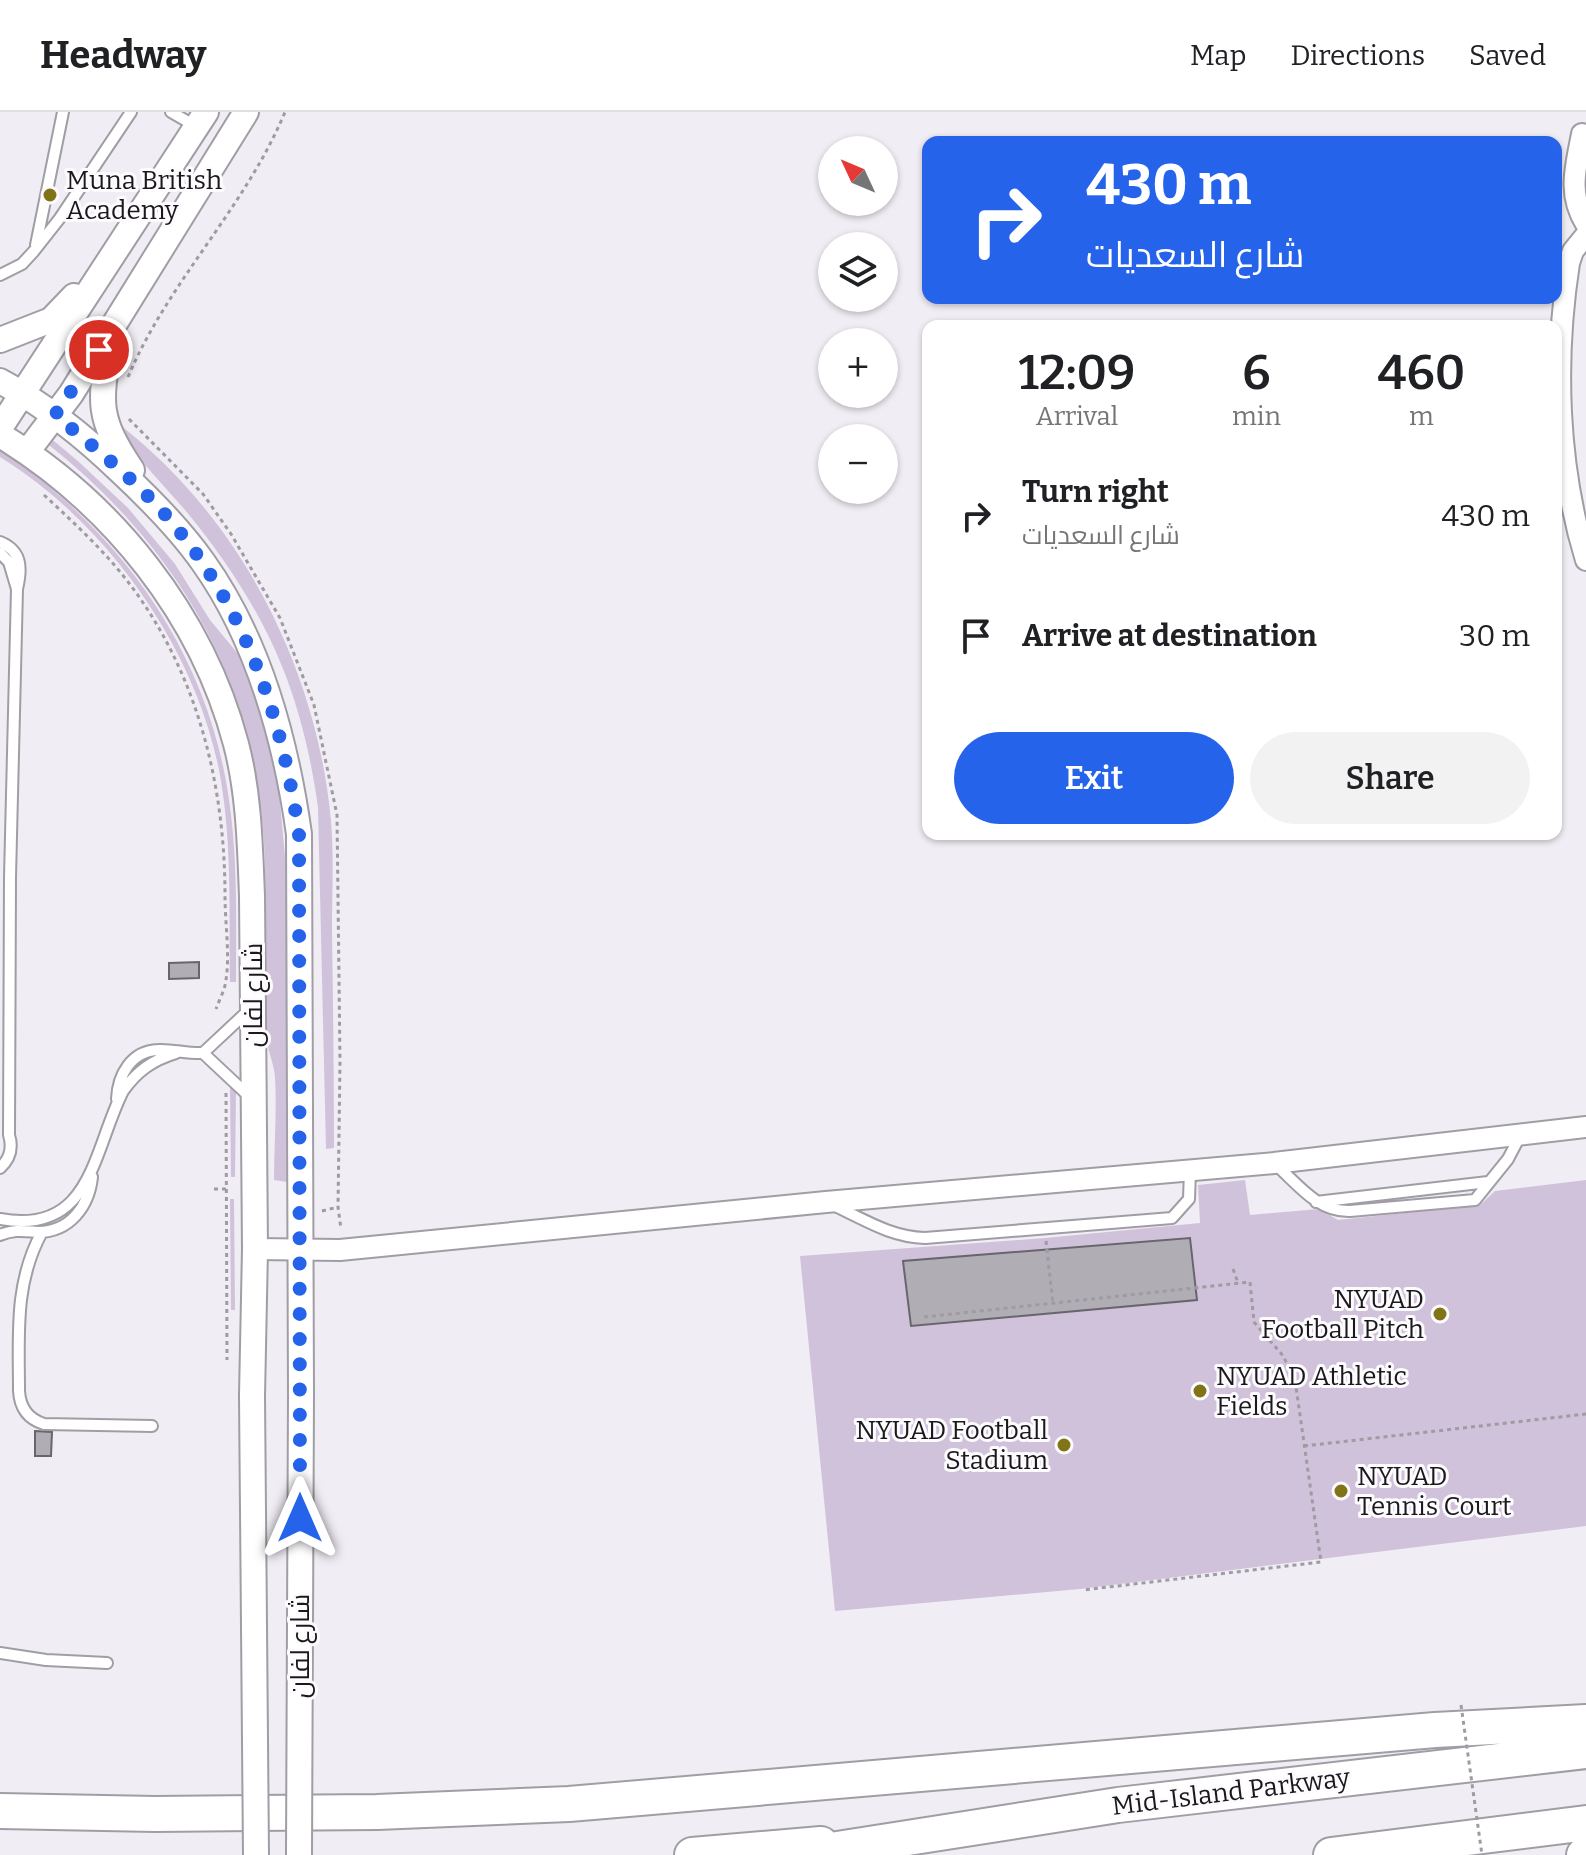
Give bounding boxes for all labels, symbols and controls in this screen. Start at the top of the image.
text: Headway [40,32,206,78]
text: Map [1190,39,1246,72]
text: Directions [1290,39,1425,72]
text: Saved [1469,39,1546,72]
north arrow [818,136,898,216]
map controls [818,136,898,504]
text: 430 m [1086,152,1251,219]
place label: Muna British Academy [66,165,222,226]
icon: right [954,168,1058,272]
marker: Muna British Academy [41,186,59,204]
button: layers [818,232,898,312]
text: شارع السعديات [1086,233,1304,277]
pin [65,316,133,384]
icon: arrive [77,328,121,372]
button: + [818,328,898,408]
text: 12:09 [1019,344,1135,402]
text: 6 [1242,344,1271,402]
text: 460 [1378,344,1465,402]
text: Arrival [1036,401,1118,432]
text: min [1232,401,1281,432]
text: m [1409,401,1434,432]
button: − [818,424,898,504]
text: Turn right [1022,474,1169,510]
icon: right [954,494,998,538]
text: 430 m [1442,498,1530,534]
text: شارع السعديات [1022,520,1180,551]
icon: arrive [954,614,998,658]
text: Arrive at destination [1022,618,1317,654]
text: 30 m [1459,618,1530,654]
button: Exit [954,732,1234,824]
button: Share [1250,732,1530,824]
street label: شارع لفان [238,943,270,1047]
place label: NYUAD Football Pitch [1261,1284,1424,1345]
marker: NYUAD Football Pitch [1431,1305,1449,1323]
place label: NYUAD Athletic Fields [1216,1361,1407,1422]
marker: NYUAD Athletic Fields [1191,1382,1209,1400]
place label: NYUAD Football Stadium [856,1415,1048,1476]
marker: NYUAD Football Stadium [1055,1436,1073,1454]
place label: NYUAD Tennis Court [1357,1461,1512,1522]
position arrow [258,1476,342,1560]
marker: NYUAD Tennis Court [1332,1482,1350,1500]
street label: شارع لفان [285,1594,317,1698]
street label: Mid-Island Parkway [1110,1762,1352,1822]

